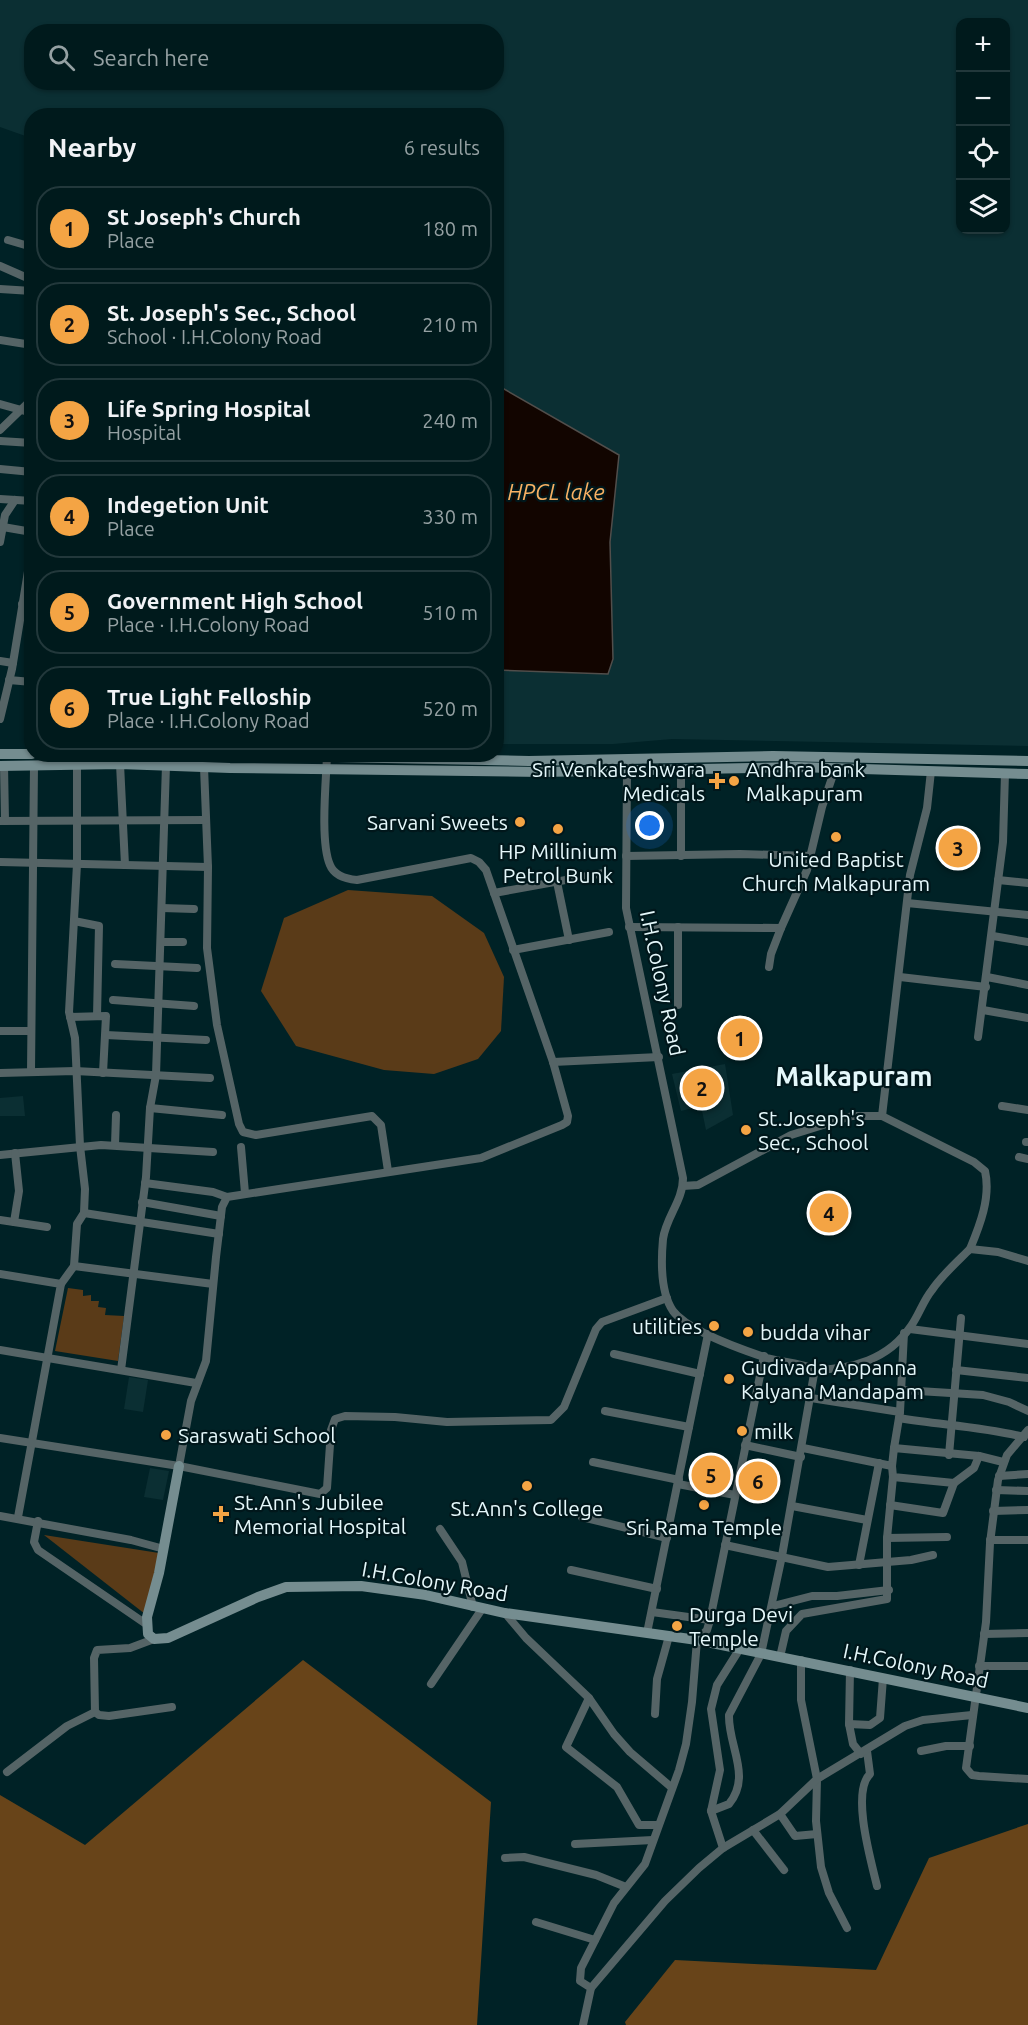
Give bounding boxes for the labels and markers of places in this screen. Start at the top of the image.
place label: Sri Venkateshwara Medicals [532,757,705,805]
place label: Andhra bank Malkapuram [746,757,866,805]
marker: Sri Venkateshwara Medicals [710,774,724,788]
marker: Andhra bank Malkapuram [727,774,741,788]
place label: Sarvani Sweets [367,810,508,834]
marker: Sarvani Sweets [513,815,527,829]
marker: HP Millinium Petrol Bunk [551,822,565,836]
pin: 3 [938,826,978,870]
marker: United Baptist Church Malkapuram [829,830,843,844]
place label: HP Millinium Petrol Bunk [499,839,617,887]
place label: United Baptist Church Malkapuram [742,847,930,895]
pin: 1 [720,1016,760,1060]
pin: 2 [682,1066,722,1110]
place label: St.Joseph's Sec., School [758,1106,869,1154]
marker: St.Joseph's Sec., School [739,1123,753,1137]
pin: 4 [810,1190,848,1236]
place label: utilities [632,1314,702,1338]
marker: utilities [707,1319,721,1333]
place label: budda vihar [760,1320,871,1344]
marker: budda vihar [741,1325,755,1339]
place label: Gudivada Appanna Kalyana Mandapam [741,1355,924,1403]
marker: Gudivada Appanna Kalyana Mandapam [722,1372,736,1386]
place label: milk [754,1419,794,1443]
place label: Saraswati School [178,1423,336,1447]
marker: milk [735,1424,749,1438]
marker: Saraswati School [159,1428,173,1442]
pin: 5 [692,1452,730,1498]
pin: 6 [738,1458,777,1504]
marker: St.Ann's College [520,1479,534,1493]
place label: St.Ann's Jubilee Memorial Hospital [234,1490,406,1538]
place label: St.Ann's College [451,1496,603,1520]
marker: Sri Rama Temple [697,1498,711,1512]
marker: St.Ann's Jubilee Memorial Hospital [212,1505,230,1523]
place label: Sri Rama Temple [626,1515,782,1539]
place label: Durga Devi Temple [689,1602,793,1650]
marker: Durga Devi Temple [670,1619,684,1633]

